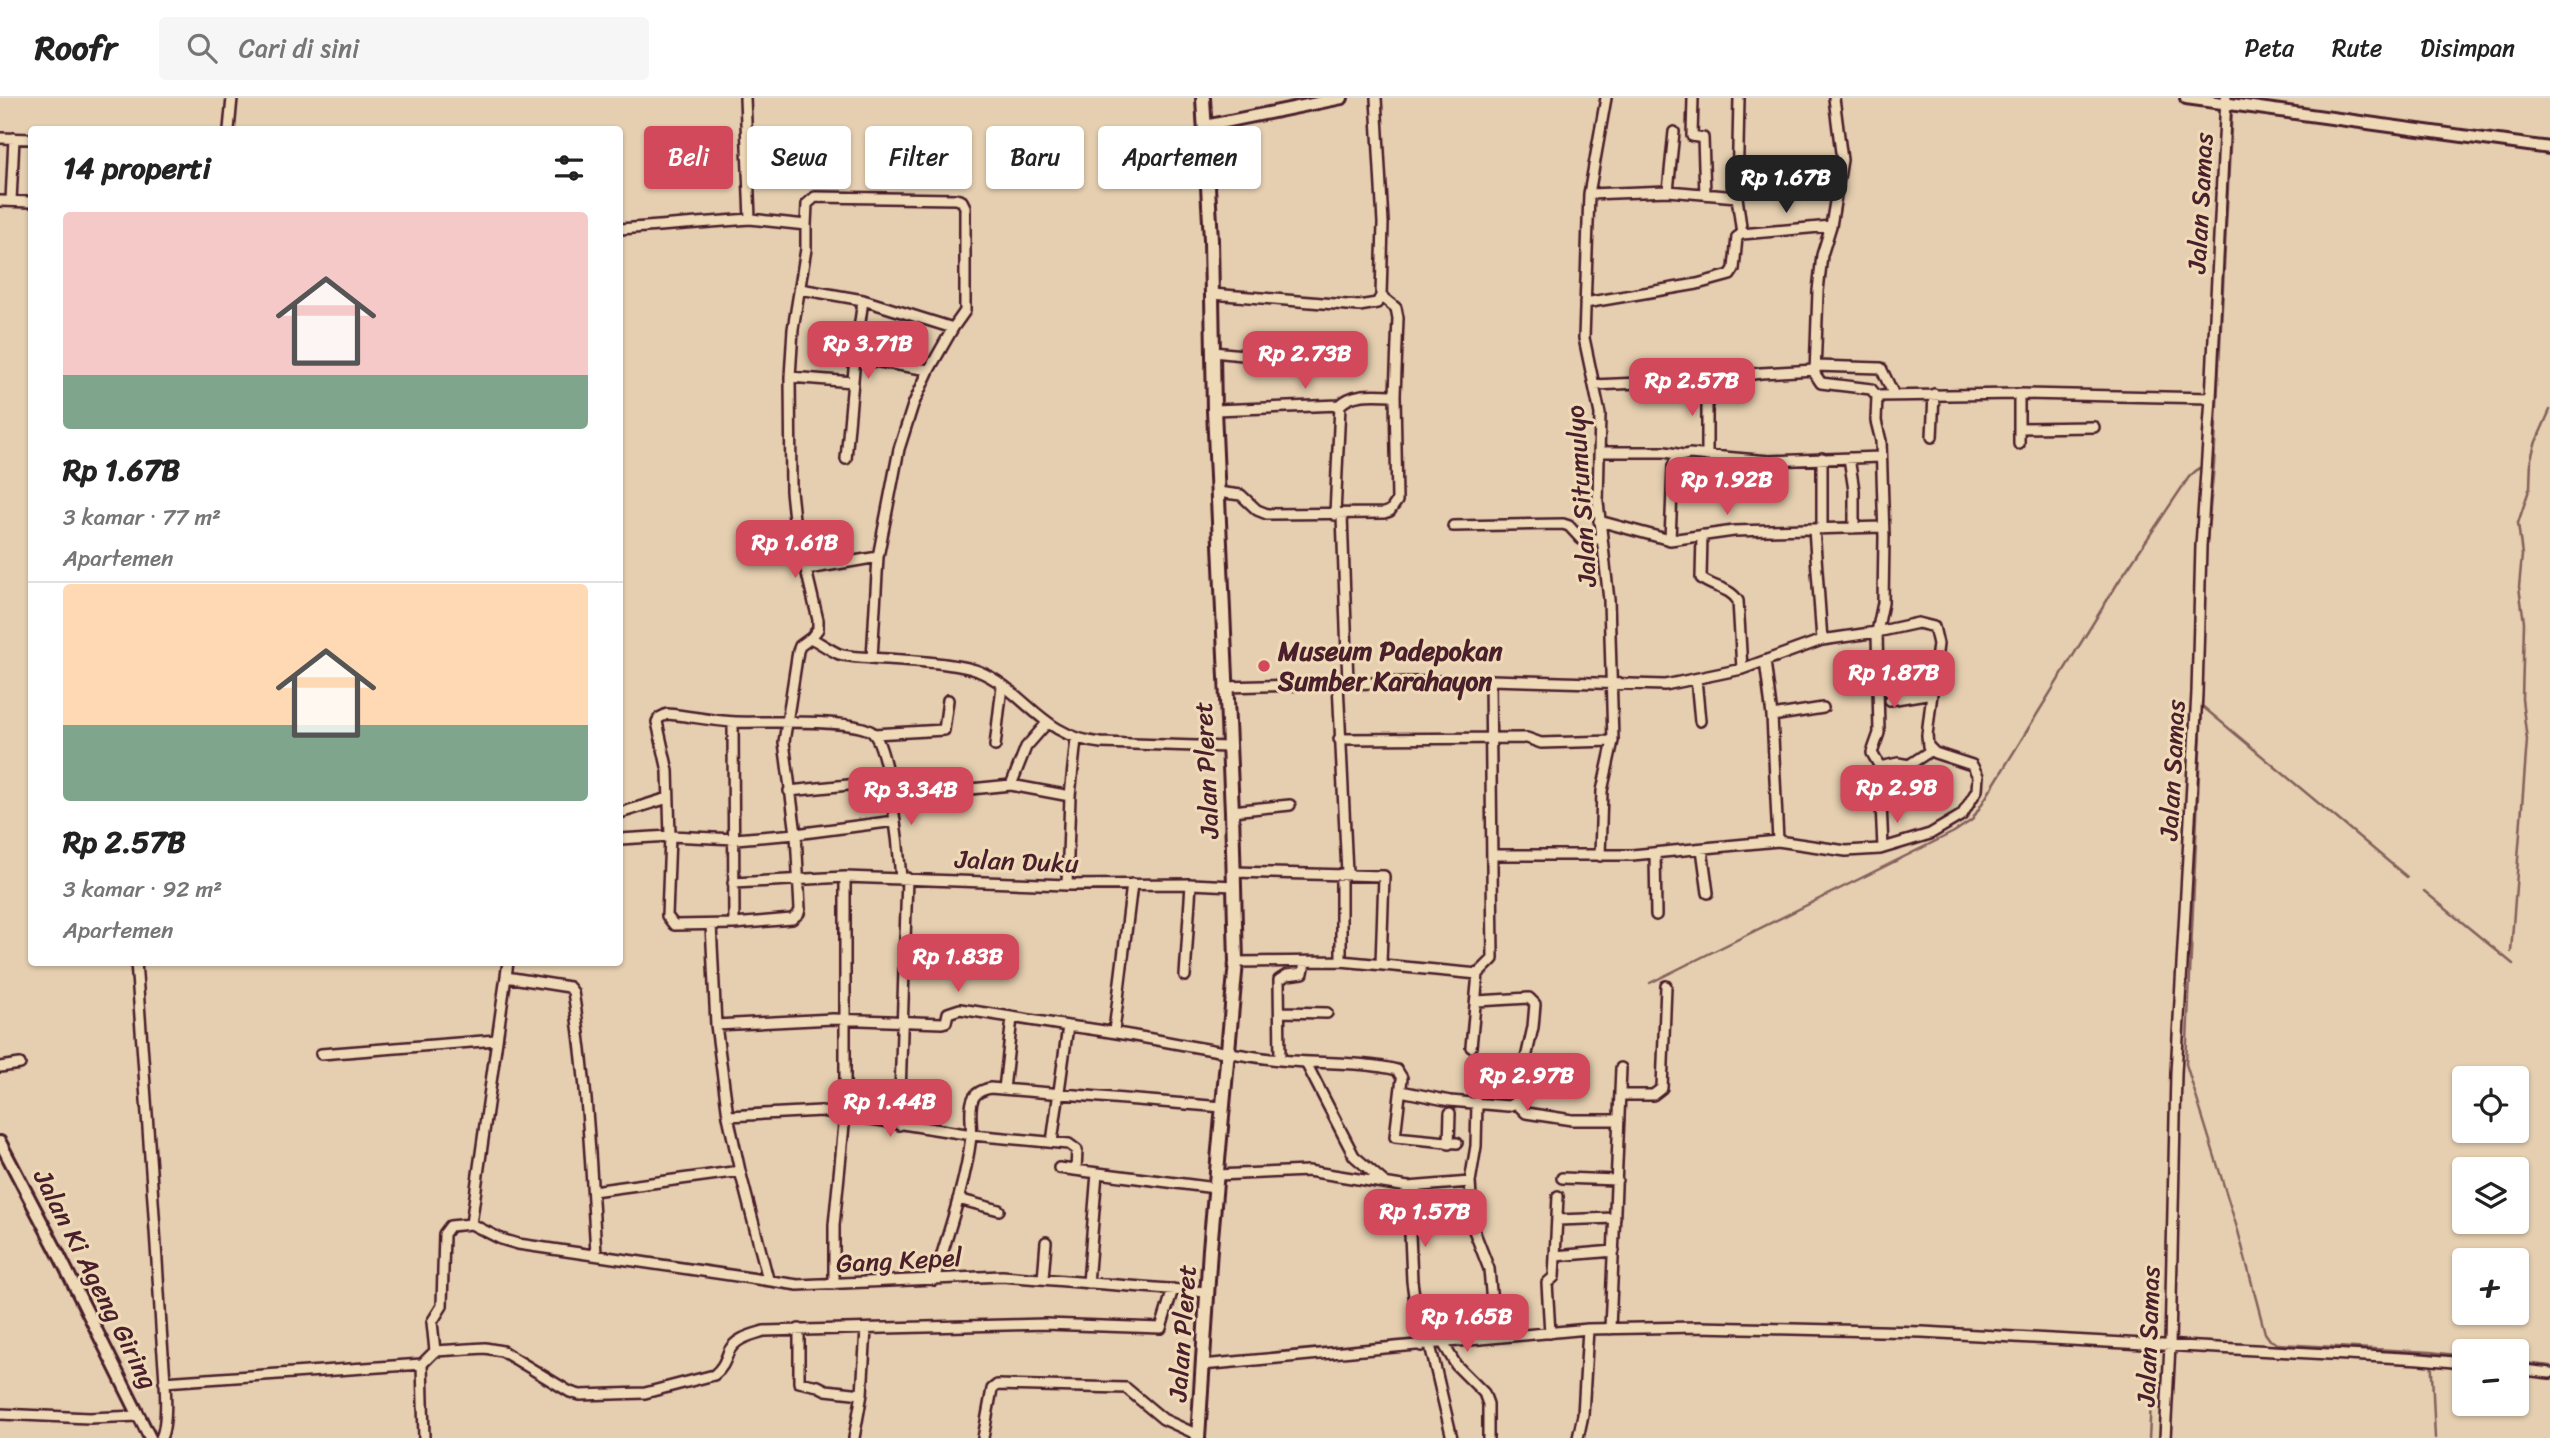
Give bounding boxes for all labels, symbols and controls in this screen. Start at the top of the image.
search box [159,17,649,80]
text: Roofr [35,19,117,77]
text: Cari di sini [239,25,359,71]
text: Peta [2245,27,2294,69]
text: Rute [2332,27,2382,69]
text: Disimpan [2420,27,2515,69]
icon: search [183,29,221,67]
chip: Beli [644,126,733,189]
chip: Sewa [747,126,851,189]
chip: Filter [865,126,972,189]
chip: Baru [986,126,1084,189]
chip: Apartemen [1098,126,1261,189]
street label: Jalan Samas [2173,130,2227,276]
text: 14 properti [63,141,211,195]
icon: filters [550,149,588,187]
pin: Rp 1.67B [1714,156,1858,215]
text: Rp 1.67B [1741,157,1831,198]
icon: home [263,258,389,384]
pin: Rp 3.71B [796,322,940,381]
text: Rp 3.71B [823,323,913,364]
pin: Rp 2.73B [1233,331,1377,391]
text: Rp 2.73B [1259,333,1351,374]
pin: Rp 2.57B [1620,358,1764,418]
text: Rp 2.57B [1645,360,1739,401]
street label: Jalan Situmulyo [1552,404,1610,589]
text: Rp 1.67B [63,443,180,497]
pin: Rp 1.92B [1655,458,1799,517]
text: Rp 1.92B [1682,459,1772,500]
text: 3 kamar · 77 m² [63,497,221,538]
pin: Rp 1.61B [723,520,867,580]
text: Rp 1.61B [752,522,838,563]
text: Apartemen [63,538,173,579]
place label: Museum Padepokan Sumber Karahayon [1277,628,1503,704]
icon: home [263,630,389,756]
pin: Rp 1.87B [1822,650,1966,710]
text: Rp 1.87B [1849,652,1939,693]
marker: Museum Padepokan Sumber Karahayon [1256,658,1272,674]
street label: Jalan Samas [2145,697,2199,843]
street label: Jalan Pleret [1179,700,1233,841]
pin: Rp 2.9B [1832,766,1962,825]
text: Rp 2.9B [1856,767,1938,808]
pin: Rp 3.34B [839,768,983,827]
text: Rp 3.34B [864,769,958,810]
text: Rp 2.57B [63,815,186,869]
street label: Jalan Duku [953,836,1080,886]
text: 3 kamar · 92 m² [63,869,222,910]
text: Apartemen [63,910,173,951]
pin: Rp 1.83B [886,934,1030,994]
text: Rp 1.83B [913,936,1003,977]
pin: Rp 2.97B [1455,1054,1599,1113]
text: Rp 2.97B [1480,1055,1574,1096]
map controls [2452,1066,2529,1416]
button: locate [2452,1066,2529,1143]
pin: Rp 1.44B [818,1080,962,1139]
text: Rp 1.44B [844,1081,936,1122]
button: layers [2452,1157,2529,1234]
street label: Jalan Ki Ageng Giring [20,1160,171,1397]
pin: Rp 1.57B [1353,1190,1497,1249]
text: Rp 1.57B [1380,1191,1470,1232]
street label: Gang Kepel [835,1234,964,1286]
button: + [2452,1248,2529,1325]
street label: Jalan Pleret [1154,1263,1210,1404]
street label: Jalan Samas [2123,1264,2173,1408]
pin: Rp 1.65B [1395,1294,1539,1354]
text: Rp 1.65B [1422,1296,1512,1337]
button: − [2452,1339,2529,1416]

